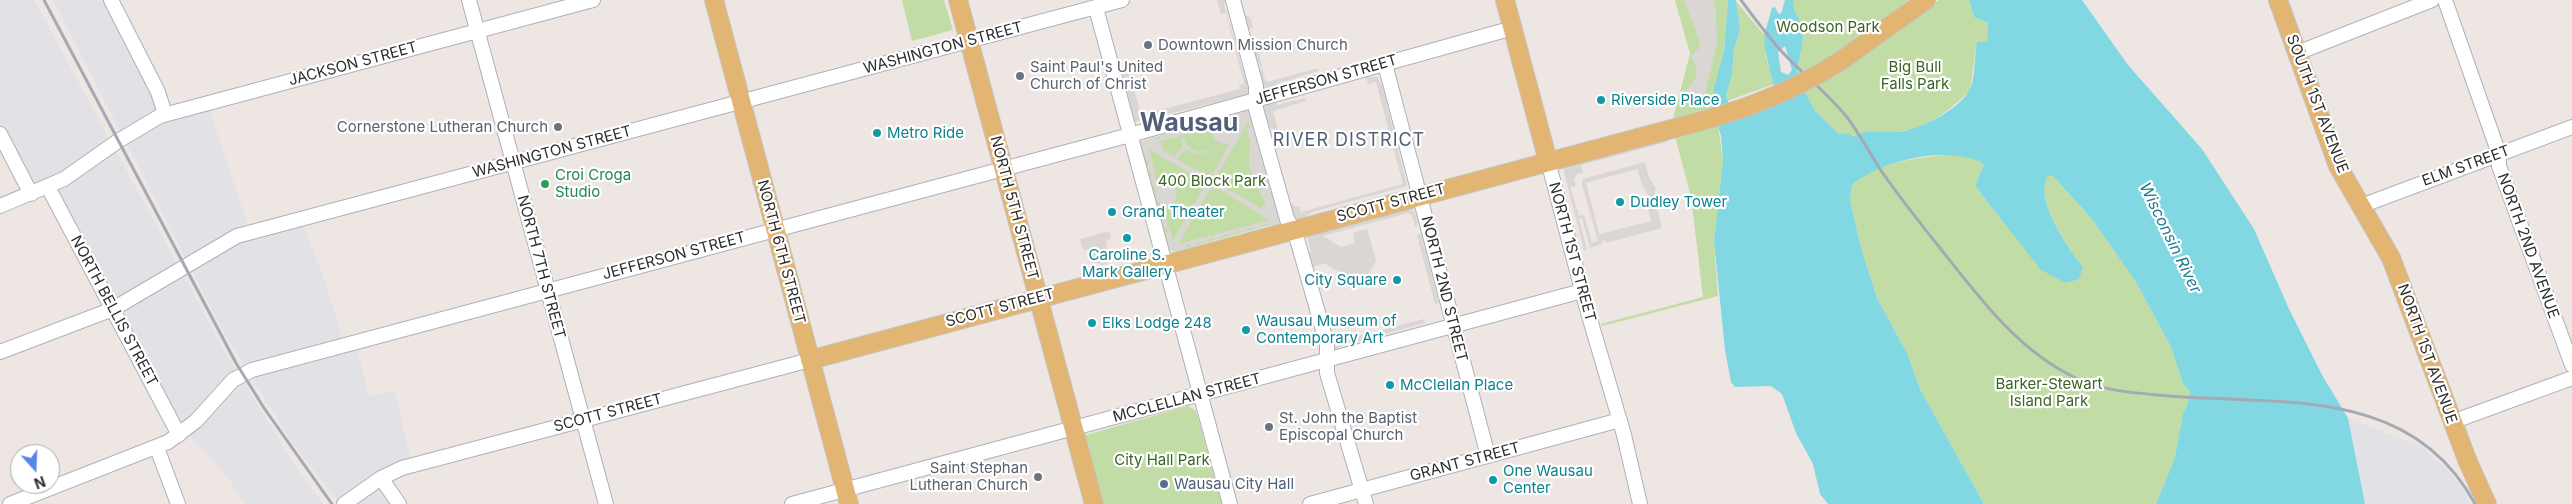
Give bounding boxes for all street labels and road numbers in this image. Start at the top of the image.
street label: WASHINGTON STREET [861,18,1025,78]
street label: SOUTH 1ST AVENUE [2282,32,2352,176]
street label: JACKSON STREET [287,38,419,90]
street label: JEFFERSON STREET [1253,51,1399,109]
street label: WASHINGTON STREET [470,122,634,182]
street label: NORTH 5TH STREET [986,134,1042,282]
street label: ELM STREET [2420,142,2512,190]
street label: NORTH 2ND AVENUE [2493,171,2563,321]
street label: NORTH 6TH STREET [753,178,809,326]
street label: SCOTT STREET [1335,180,1447,226]
street label: NORTH 1ST STREET [1545,180,1599,324]
street label: NORTH 7TH STREET [513,193,569,341]
street label: NORTH 2ND STREET [1417,214,1471,364]
street label: JEFFERSON STREET [601,228,747,284]
street label: NORTH BELLIS STREET [67,233,161,389]
street label: NORTH 1ST AVENUE [2393,282,2461,426]
street label: SCOTT STREET [944,285,1056,331]
street label: MCCLELLAN STREET [1111,370,1263,426]
street label: SCOTT STREET [552,390,664,436]
street label: GRANT STREET [1408,439,1522,485]

